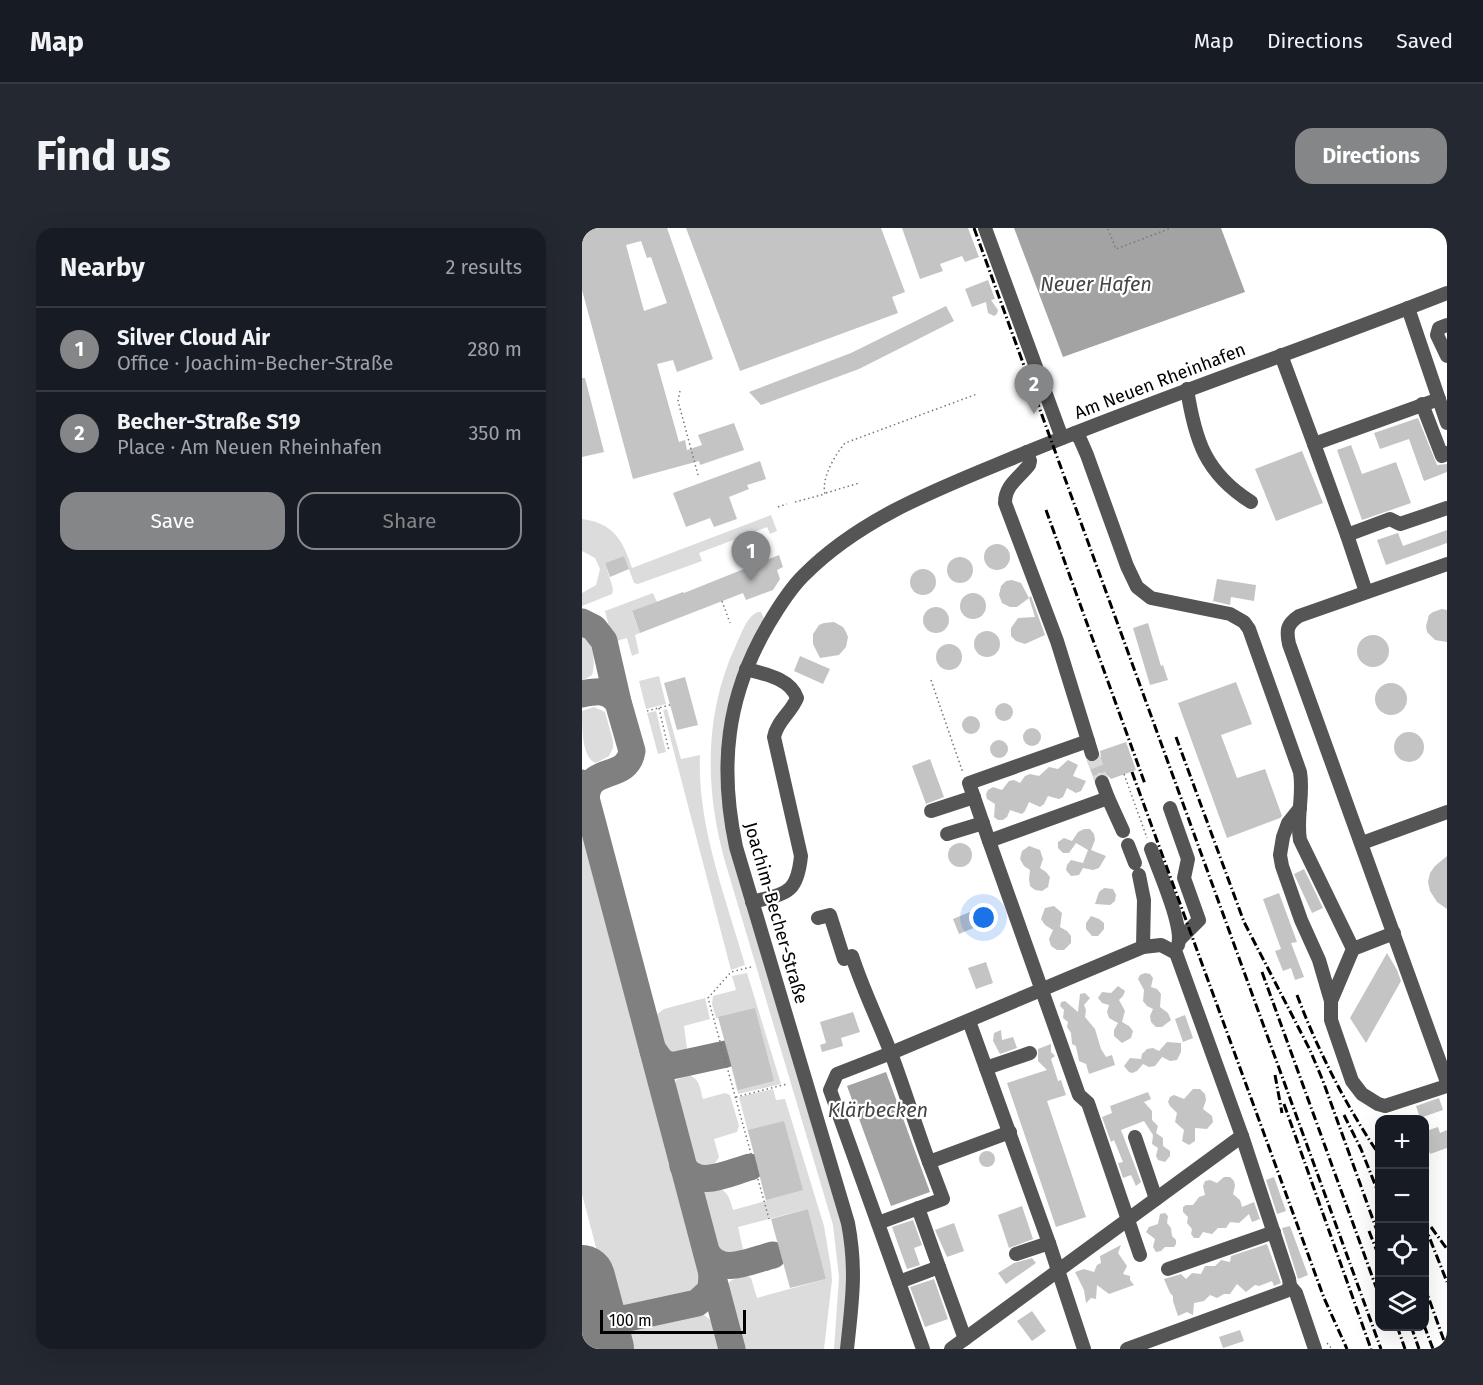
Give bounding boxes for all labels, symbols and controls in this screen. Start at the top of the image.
text: Map [30,25,84,58]
text: Map [1194,28,1234,54]
text: Directions [1267,28,1363,54]
text: Saved [1396,28,1453,54]
button: Directions [1295,128,1447,184]
text: Find us [36,131,171,181]
text: Nearby [60,252,145,283]
text: 2 results [445,255,522,279]
water label: Neuer Hafen [1040,272,1152,296]
text: Silver Cloud Air [117,324,270,351]
text: 1 [75,337,84,361]
text: 280 m [467,337,522,361]
street label: Am Neuen Rheinhafen [1071,338,1249,424]
text: Office · Joachim-Becher-Straße [117,351,393,375]
pin: 2 [1014,364,1054,414]
text: Becher-Straße S19 [117,408,301,435]
text: 2 [74,421,85,445]
text: 350 m [468,421,522,445]
text: Place · Am Neuen Rheinhafen [117,435,382,459]
button: Save [60,492,285,550]
button: Share [297,492,522,550]
pin: 1 [732,532,770,581]
street label: Joachim-Becher-Straße [740,820,812,1006]
your location [969,903,998,932]
water label: Klärbecken [828,1098,928,1122]
map controls [1375,1115,1429,1331]
button: + [1375,1115,1429,1169]
button: − [1375,1169,1429,1223]
button: locate [1375,1223,1429,1277]
button: layers [1375,1277,1429,1331]
scale bar [600,1307,746,1334]
text: 100 m [609,1311,652,1330]

